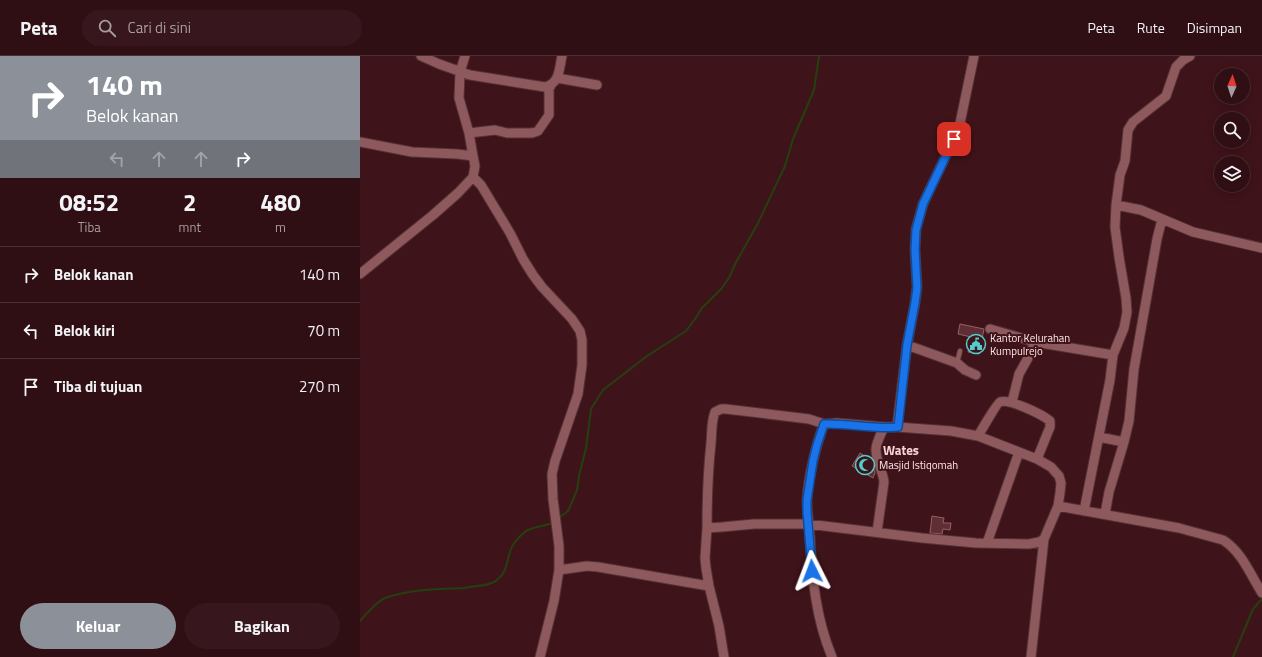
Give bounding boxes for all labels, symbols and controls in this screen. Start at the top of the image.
search box [82,10,362,46]
text: Peta [20,13,58,42]
text: Cari di sini [128,16,191,39]
icon: search [96,17,118,39]
text: Peta [1088,17,1115,38]
text: Rute [1137,17,1165,38]
text: Disimpan [1187,17,1242,38]
text: 140 m [86,63,163,106]
north arrow [1214,68,1250,104]
map controls [1214,68,1250,192]
icon: right [20,72,72,124]
text: Belok kanan [86,102,178,129]
button: search [1214,112,1250,148]
pin [937,122,971,156]
icon: arrive [943,128,965,150]
icon: left [106,148,128,170]
icon: ahead [148,148,170,170]
icon: ahead [190,148,212,170]
icon: right [232,148,254,170]
button: layers [1214,156,1250,192]
text: 08:52 [59,184,119,220]
text: 2 [183,184,197,220]
text: 480 [260,184,301,220]
text: Tiba [78,217,101,237]
text: mnt [179,217,201,237]
text: m [275,217,286,237]
text: Belok kanan [54,263,134,286]
text: 140 m [299,263,340,286]
icon: right [20,264,42,286]
text: Belok kiri [54,319,115,342]
text: 70 m [307,319,340,342]
icon: left [20,320,42,342]
place label: Kantor Kelurahan Kumpulrejo [990,330,1070,359]
public building icon: Kantor Kelurahan Kumpulrejo [965,333,987,355]
text: Tiba di tujuan [54,375,142,398]
text: 270 m [299,375,340,398]
icon: arrive [20,376,42,398]
district label: Wates [883,440,919,460]
mosque icon: Masjid Istiqomah [854,454,876,476]
place label: Masjid Istiqomah [879,457,958,473]
position arrow [791,550,833,592]
button: Keluar [20,603,176,649]
button: Bagikan [184,603,340,649]

